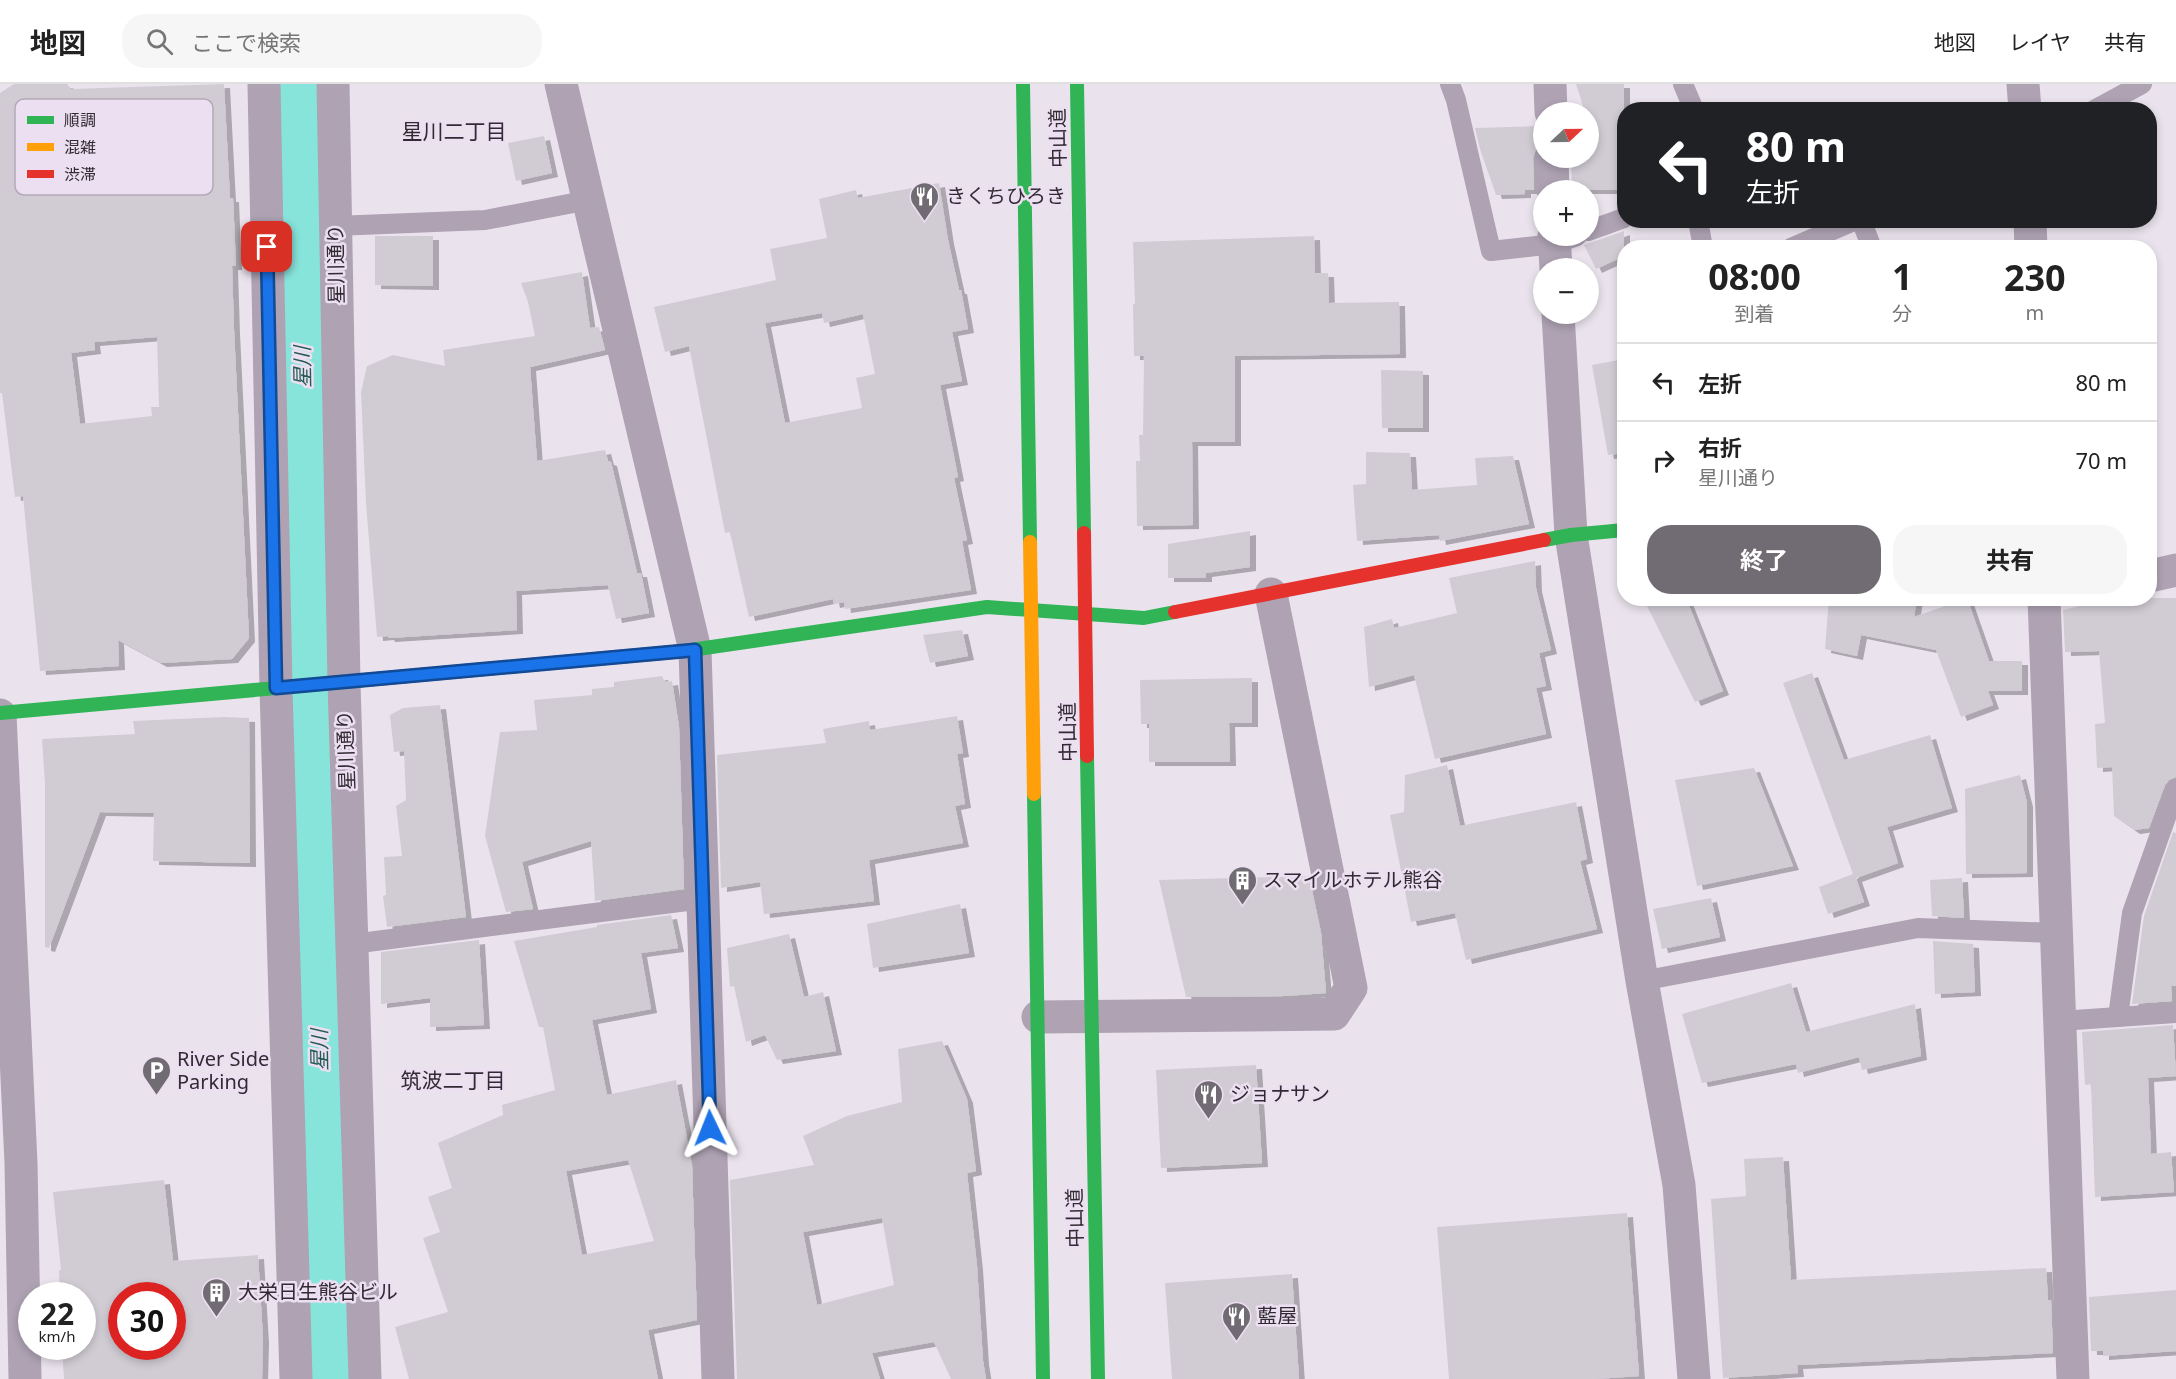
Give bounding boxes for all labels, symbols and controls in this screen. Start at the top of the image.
search box [122,14,542,68]
text: 地図 [30,23,86,61]
icon: search [143,25,176,58]
text: ここで検索 [191,27,301,57]
text: 地図 [1934,28,1976,56]
text: レイヤ [2009,28,2071,56]
text: 共有 [2104,28,2146,56]
legend [15,99,213,195]
north arrow [1533,102,1599,168]
map controls [1533,102,1599,324]
street label: 中山道 [1043,108,1072,168]
text: 順調 [64,109,96,131]
district label: 星川二丁目 [402,117,507,145]
text: 80 m [1746,117,1846,174]
icon: left [1647,126,1725,204]
text: 混雑 [64,136,96,158]
text: 渋滞 [64,163,96,185]
text: 左折 [1746,173,1800,210]
restaurant icon: きくちひろき [909,180,941,222]
button: + [1533,180,1599,246]
place label: きくちひろき [946,182,1066,209]
pin [241,221,292,272]
street label: 星川通り [321,224,350,304]
icon: arrive [250,230,283,263]
text: 08:00 [1708,252,1801,301]
text: 1 [1892,252,1913,301]
text: 230 [2004,253,2066,302]
button: − [1533,258,1599,324]
text: m [2025,299,2044,326]
text: 到着 [1735,300,1775,327]
text: 分 [1892,300,1912,327]
water label: 星川 [288,344,316,388]
icon: left [1647,366,1680,399]
text: 80 m [2076,367,2127,397]
text: 左折 [1698,368,1742,398]
text: 右折 [1698,432,1742,462]
icon: right [1647,444,1680,477]
text: 70 m [2076,445,2127,475]
text: 星川通り [1698,464,1778,491]
button: 終了 [1647,525,1881,594]
button: 共有 [1893,525,2127,594]
street label: 中山道 [1053,702,1082,762]
street label: 星川通り [331,710,360,790]
building icon: スマイルホテル熊谷 [1226,864,1258,906]
place label: スマイルホテル熊谷 [1263,866,1442,893]
water label: 星川 [305,1027,333,1071]
place label: River Side Parking [177,1045,269,1095]
parking icon: River Side Parking [140,1054,172,1096]
district label: 筑波二丁目 [401,1066,506,1094]
restaurant icon: ジョナサン [1193,1078,1225,1120]
place label: ジョナサン [1230,1080,1330,1107]
position arrow [678,1096,742,1160]
street label: 中山道 [1060,1188,1089,1248]
building icon: 大栄日生熊谷ビル [201,1276,233,1318]
place label: 大栄日生熊谷ビル [238,1278,398,1305]
speed limit sign: 30 [108,1282,186,1360]
text: 22 [40,1293,74,1334]
restaurant icon: 藍屋 [1220,1300,1252,1342]
place label: 藍屋 [1257,1302,1297,1329]
text: km/h [39,1326,75,1346]

